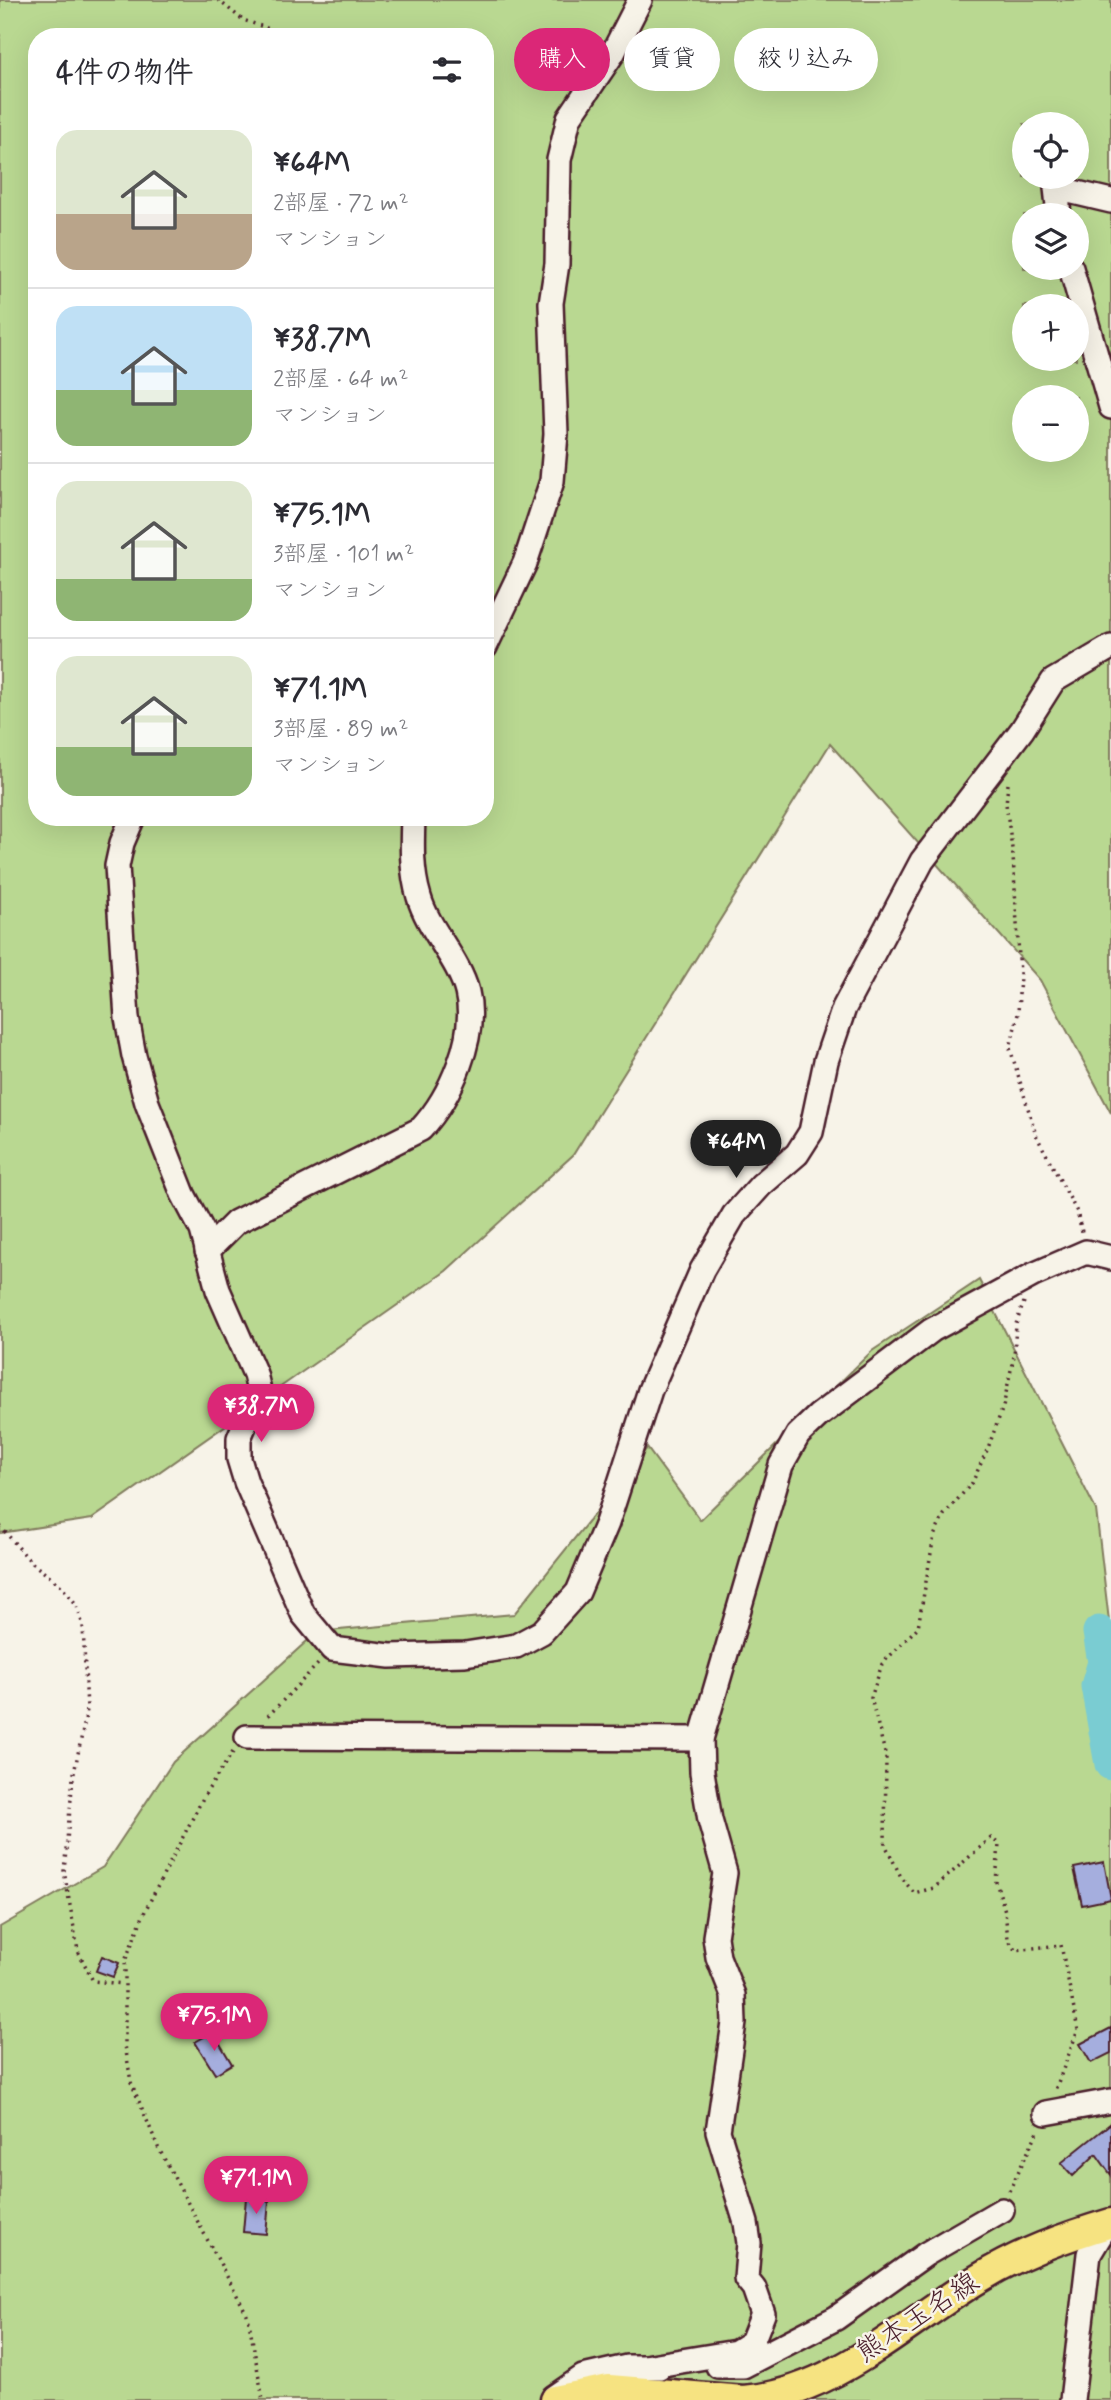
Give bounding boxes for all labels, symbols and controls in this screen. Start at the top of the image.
chip: 購入 [514,28,610,91]
chip: 賃貸 [624,28,720,91]
chip: 絞り込み [734,28,878,91]
icon: filters [428,51,466,89]
text: 4件の物件 [56,54,193,93]
map controls [1012,112,1089,462]
button: locate [1012,112,1089,189]
text: ¥64M [273,144,350,183]
icon: home [112,158,196,242]
text: 2部屋 · 72 m² [273,189,409,219]
button: layers [1012,203,1089,280]
text: マンション [273,225,387,255]
button: + [1012,294,1089,371]
text: ¥38.7M [273,320,371,359]
icon: home [112,334,196,418]
text: 2部屋 · 64 m² [273,365,408,395]
button: − [1012,385,1089,462]
text: マンション [273,401,387,431]
text: ¥75.1M [273,495,370,534]
icon: home [112,509,196,593]
text: 3部屋 · 101 m² [273,540,414,570]
text: マンション [273,576,387,606]
text: ¥71.1M [273,670,367,709]
icon: home [112,684,196,768]
text: 3部屋 · 89 m² [273,715,408,745]
text: マンション [273,751,387,781]
pin: ¥64M [695,1120,777,1180]
text: ¥64M [706,1128,766,1158]
pin: ¥38.7M [204,1384,318,1444]
text: ¥38.7M [223,1392,299,1422]
pin: ¥75.1M [157,1994,271,2053]
text: ¥75.1M [177,2001,251,2031]
pin: ¥71.1M [199,2156,313,2216]
text: ¥71.1M [220,2164,292,2194]
street label: 熊本玉名線 [849,2264,987,2372]

